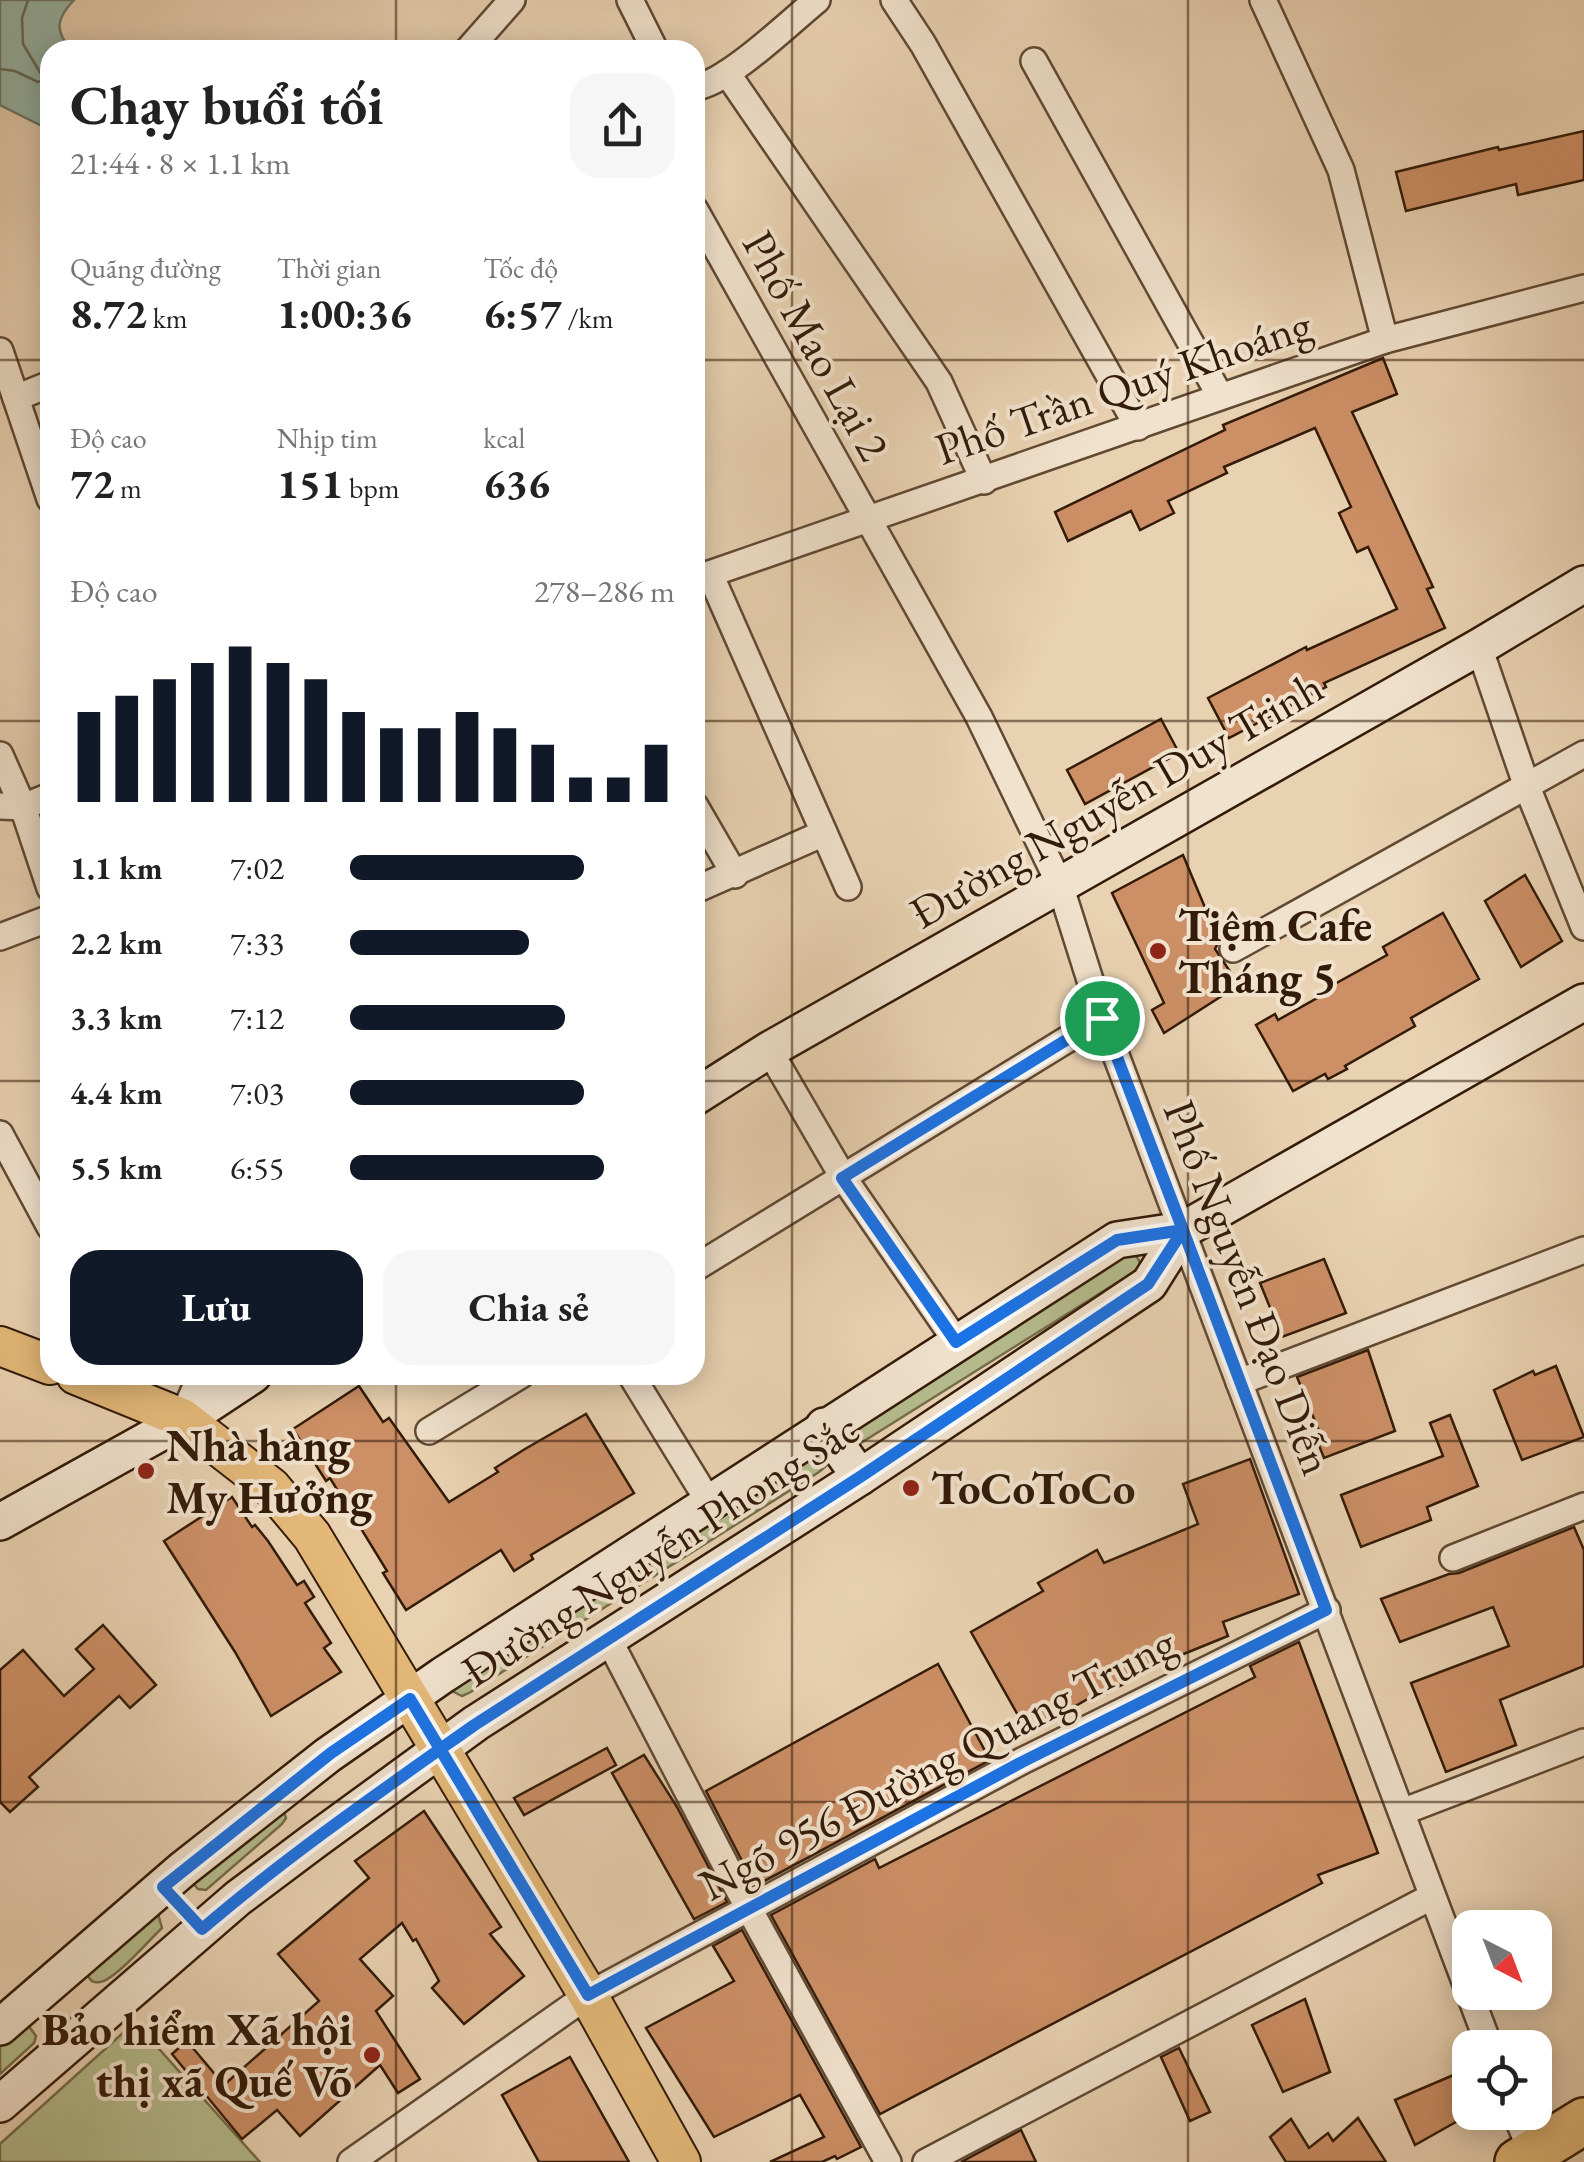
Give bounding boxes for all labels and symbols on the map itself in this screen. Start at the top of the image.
street label: Phố Mao Lại 2 [730,220,904,470]
street label: Phố Trần Quý Khoáng [927,294,1319,478]
street label: Đường Nguyễn Duy Trinh [899,657,1333,941]
place label: Tiệm Cafe Tháng 5 [1178,896,1372,1007]
marker: Tiệm Cafe Tháng 5 [1147,940,1169,962]
pin [1060,976,1145,1061]
street label: Phố Nguyễn Đạo Diễn [1151,1092,1347,1482]
street label: Đường Nguyễn Phong Sắc [450,1399,870,1699]
place label: Nhà hàng My Hưởng [166,1416,373,1527]
place label: ToCoToCo [931,1459,1135,1517]
marker: Nhà hàng My Hưởng [135,1460,157,1482]
marker: ToCoToCo [900,1477,922,1499]
street label: Ngõ 956 Đường Quang Trung [689,1613,1185,1913]
north arrow [1452,1910,1552,2010]
place label: Bảo hiểm Xã hội thị xã Quế Võ [41,2000,352,2110]
marker: Bảo hiểm Xã hội thị xã Quế Võ [361,2044,383,2066]

